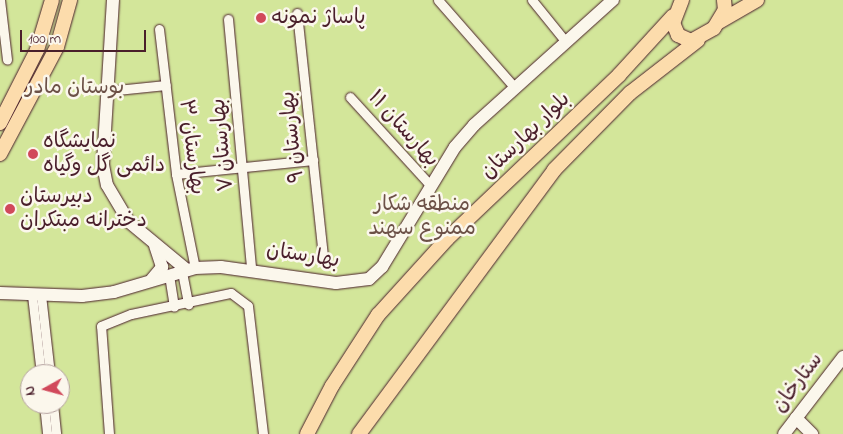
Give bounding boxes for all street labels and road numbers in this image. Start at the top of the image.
street label: بهارستان ۱۱ [362,86,444,172]
street label: بلوار بهارستان [476,87,576,185]
street label: بهارستان ۹ [276,90,310,184]
street label: بهارستان ۷ [206,97,240,193]
street label: بهارستان ۳ [173,98,209,196]
street label: بهارستان [265,238,341,274]
street label: ستارخان [767,348,829,418]

